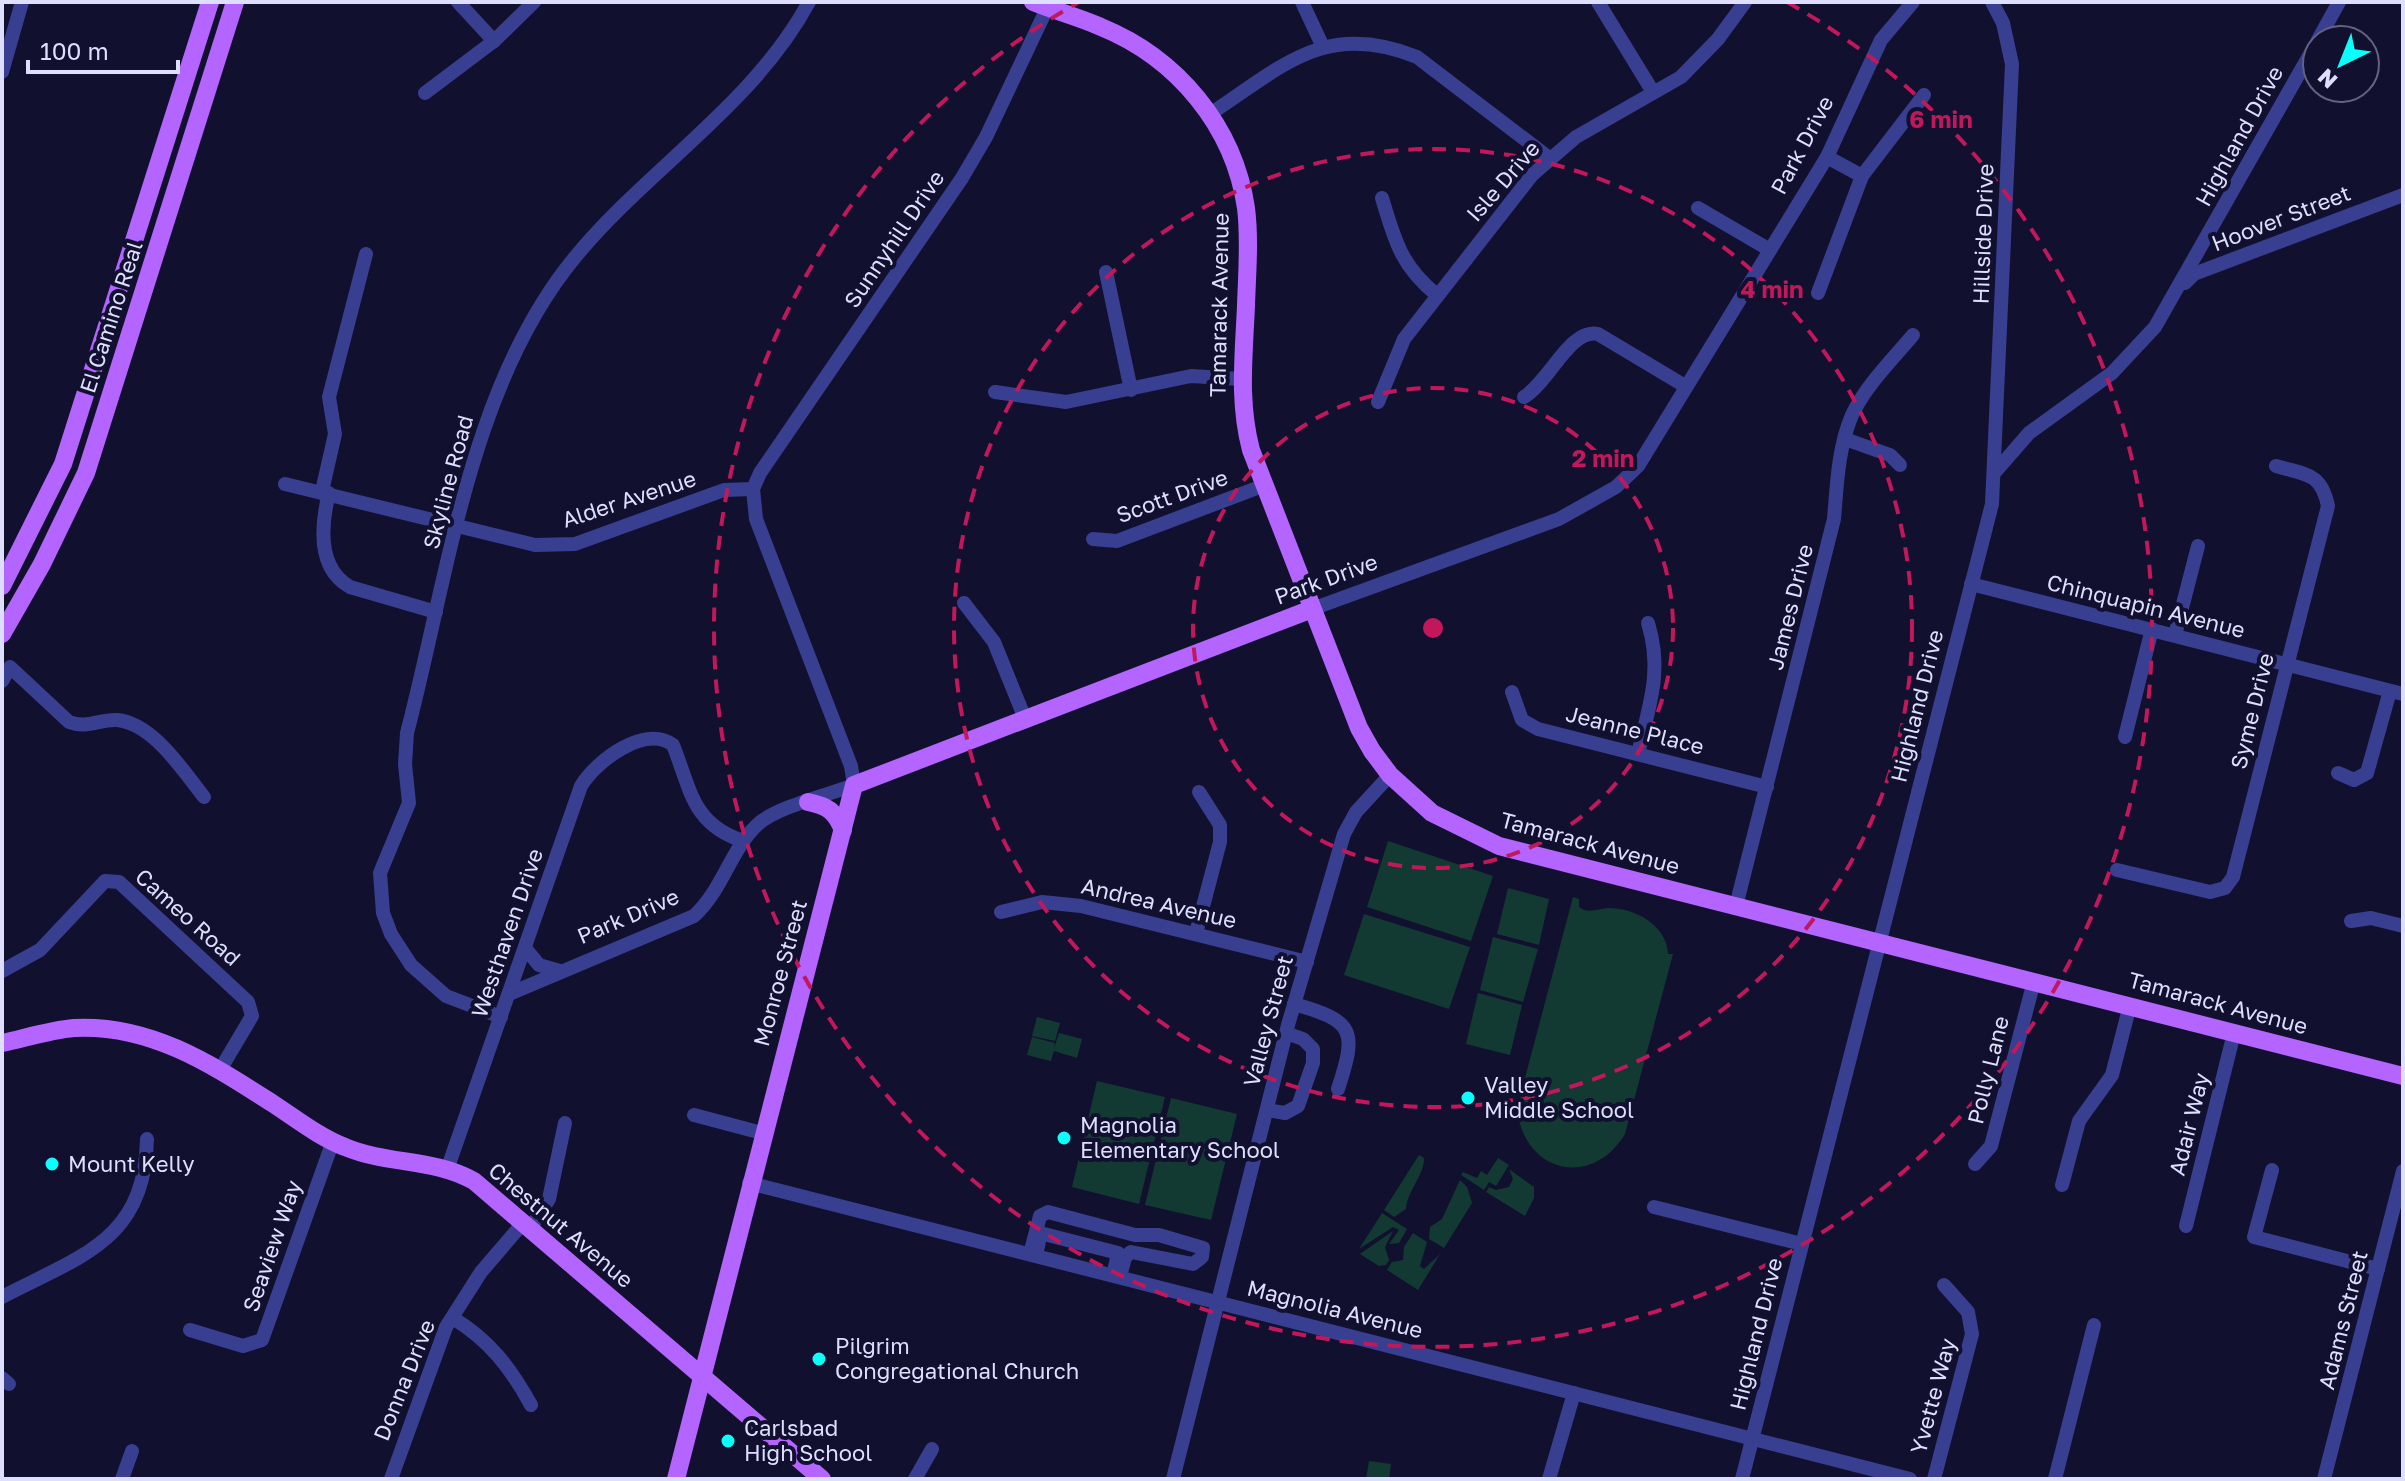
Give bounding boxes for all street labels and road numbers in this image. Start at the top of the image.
street label: Highland Drive [2189,61,2288,211]
street label: Park Drive [1764,91,1839,199]
street label: Isle Drive [1460,135,1545,227]
street label: Hillside Drive [1967,163,1998,305]
street label: Sunnyhill Drive [838,165,949,313]
street label: Hoover Street [2208,179,2354,256]
street label: Tamarack Avenue [1203,213,1234,397]
street label: El Camino Real [73,238,148,396]
street label: Skyline Road [417,412,478,552]
street label: Scott Drive [1112,463,1231,528]
street label: Alder Avenue [559,464,699,533]
street label: James Drive [1761,541,1818,673]
street label: Park Drive [1271,547,1381,610]
street label: Chinquapin Avenue [2044,568,2248,643]
street label: Highland Drive [1885,627,1949,785]
street label: Syme Drive [2224,650,2279,772]
street label: Jeanne Place [1563,699,1707,760]
street label: Tamarack Avenue [1498,806,1683,879]
street label: Westhaven Drive [465,845,548,1021]
street label: Cameo Road [130,862,247,971]
street label: Andrea Avenue [1079,872,1239,933]
street label: Park Drive [573,882,683,949]
street label: Monroe Street [747,897,812,1049]
street label: Valley Street [1237,952,1298,1090]
street label: Tamarack Avenue [2126,966,2311,1039]
street label: Polly Lane [1961,1013,2014,1127]
street label: Adair Way [2163,1070,2214,1178]
street label: Chestnut Avenue [484,1156,639,1293]
street label: Seaview Way [236,1176,307,1315]
street label: Adams Street [2312,1248,2373,1392]
street label: Highland Drive [1724,1255,1788,1413]
street label: Magnolia Avenue [1244,1274,1426,1343]
street label: Donna Drive [367,1315,440,1444]
street label: Yvette Way [1904,1335,1961,1457]

